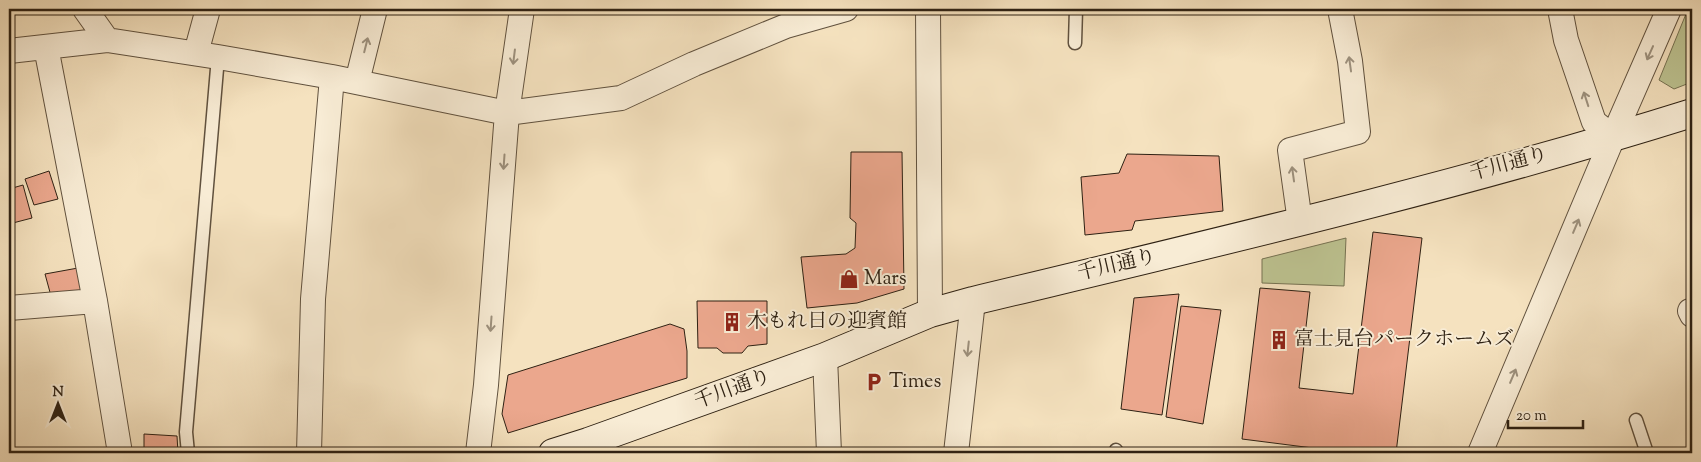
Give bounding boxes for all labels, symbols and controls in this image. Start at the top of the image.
one-way arrow [362,38,371,54]
one-way arrow [1644,45,1654,60]
one-way arrow [509,49,519,65]
one-way arrow [1345,57,1355,73]
one-way arrow [1580,92,1590,108]
street label: 千川通り [1467,141,1551,189]
one-way arrow [499,153,508,169]
one-way arrow [1288,166,1298,182]
one-way arrow [1571,219,1581,234]
street label: 千川通り [1075,243,1159,289]
place label: Mars [864,265,907,294]
shop icon: Mars [838,268,860,290]
place label: 木もれ日の迎賓館 [747,308,907,337]
building icon: 木もれ日の迎賓館 [721,311,743,333]
one-way arrow [486,316,496,332]
place label: 富士見台パークホームズ [1294,326,1514,355]
building icon: 富士見台パークホームズ [1268,329,1290,351]
one-way arrow [963,341,973,357]
street label: 千川通り [690,363,776,417]
place label: Times [889,368,941,397]
one-way arrow [1508,369,1518,384]
parking icon: Times [863,371,885,393]
north arrow [32,380,82,430]
text: N [52,383,64,403]
scale bar [1508,397,1584,429]
text: 20 m [1516,406,1547,427]

